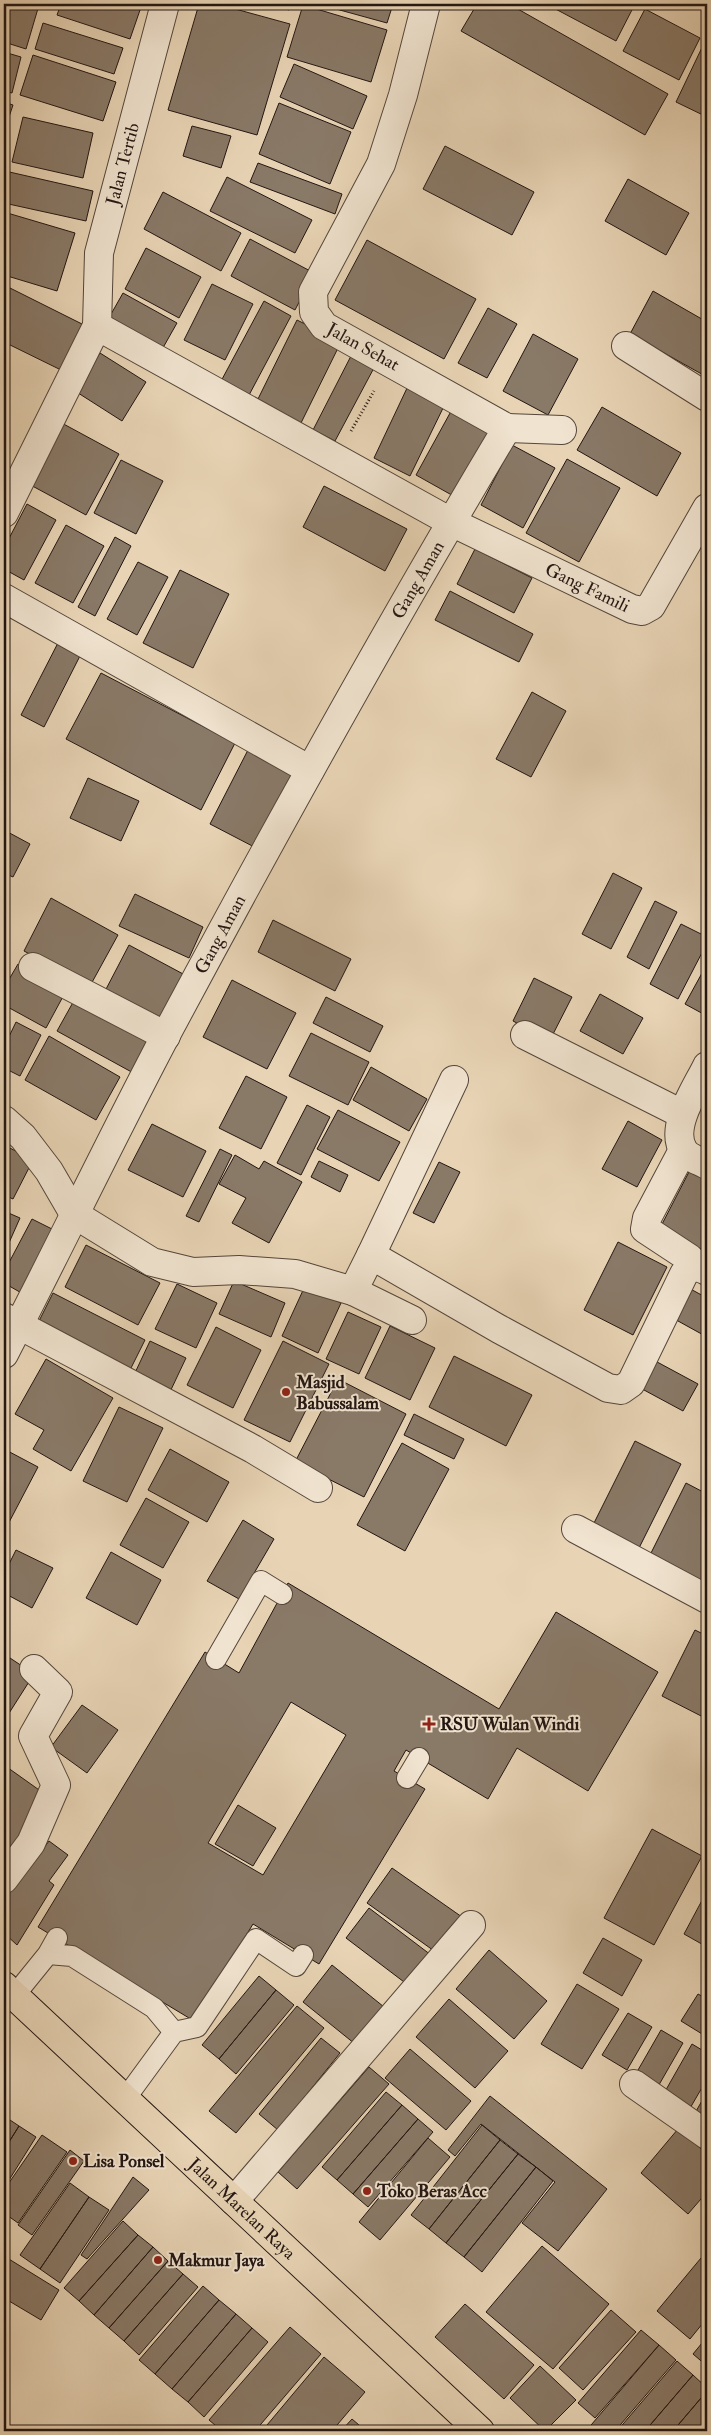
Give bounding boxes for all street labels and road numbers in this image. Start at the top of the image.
street label: Jalan Tertib [100,120,145,209]
street label: Jalan Sehat [322,317,404,376]
street label: Gang Aman [386,537,449,623]
street label: Gang Famili [541,558,634,618]
street label: Gang Aman [189,891,251,978]
street label: Jalan Marelan Raya [183,2152,301,2265]

